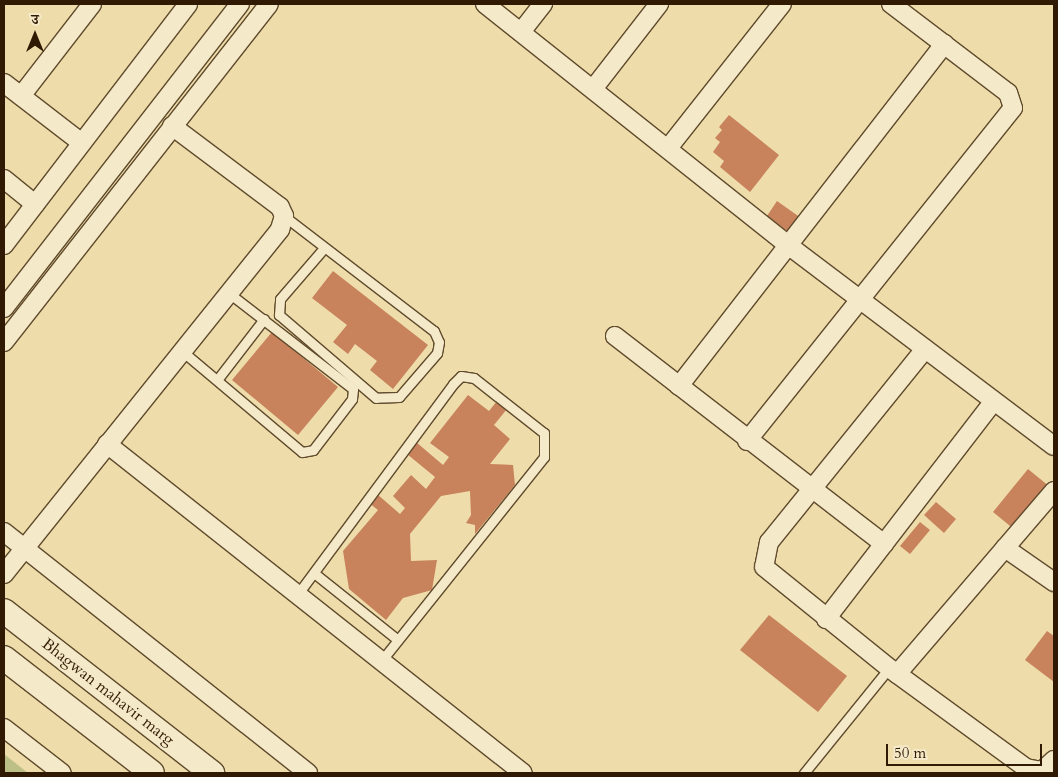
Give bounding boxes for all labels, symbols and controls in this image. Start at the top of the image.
north arrow [10,10,60,60]
text: उ [31,10,39,29]
street label: Bhagwan mahavir marg [38,634,178,750]
scale bar [888,734,1044,766]
text: 50 m [894,743,926,763]

